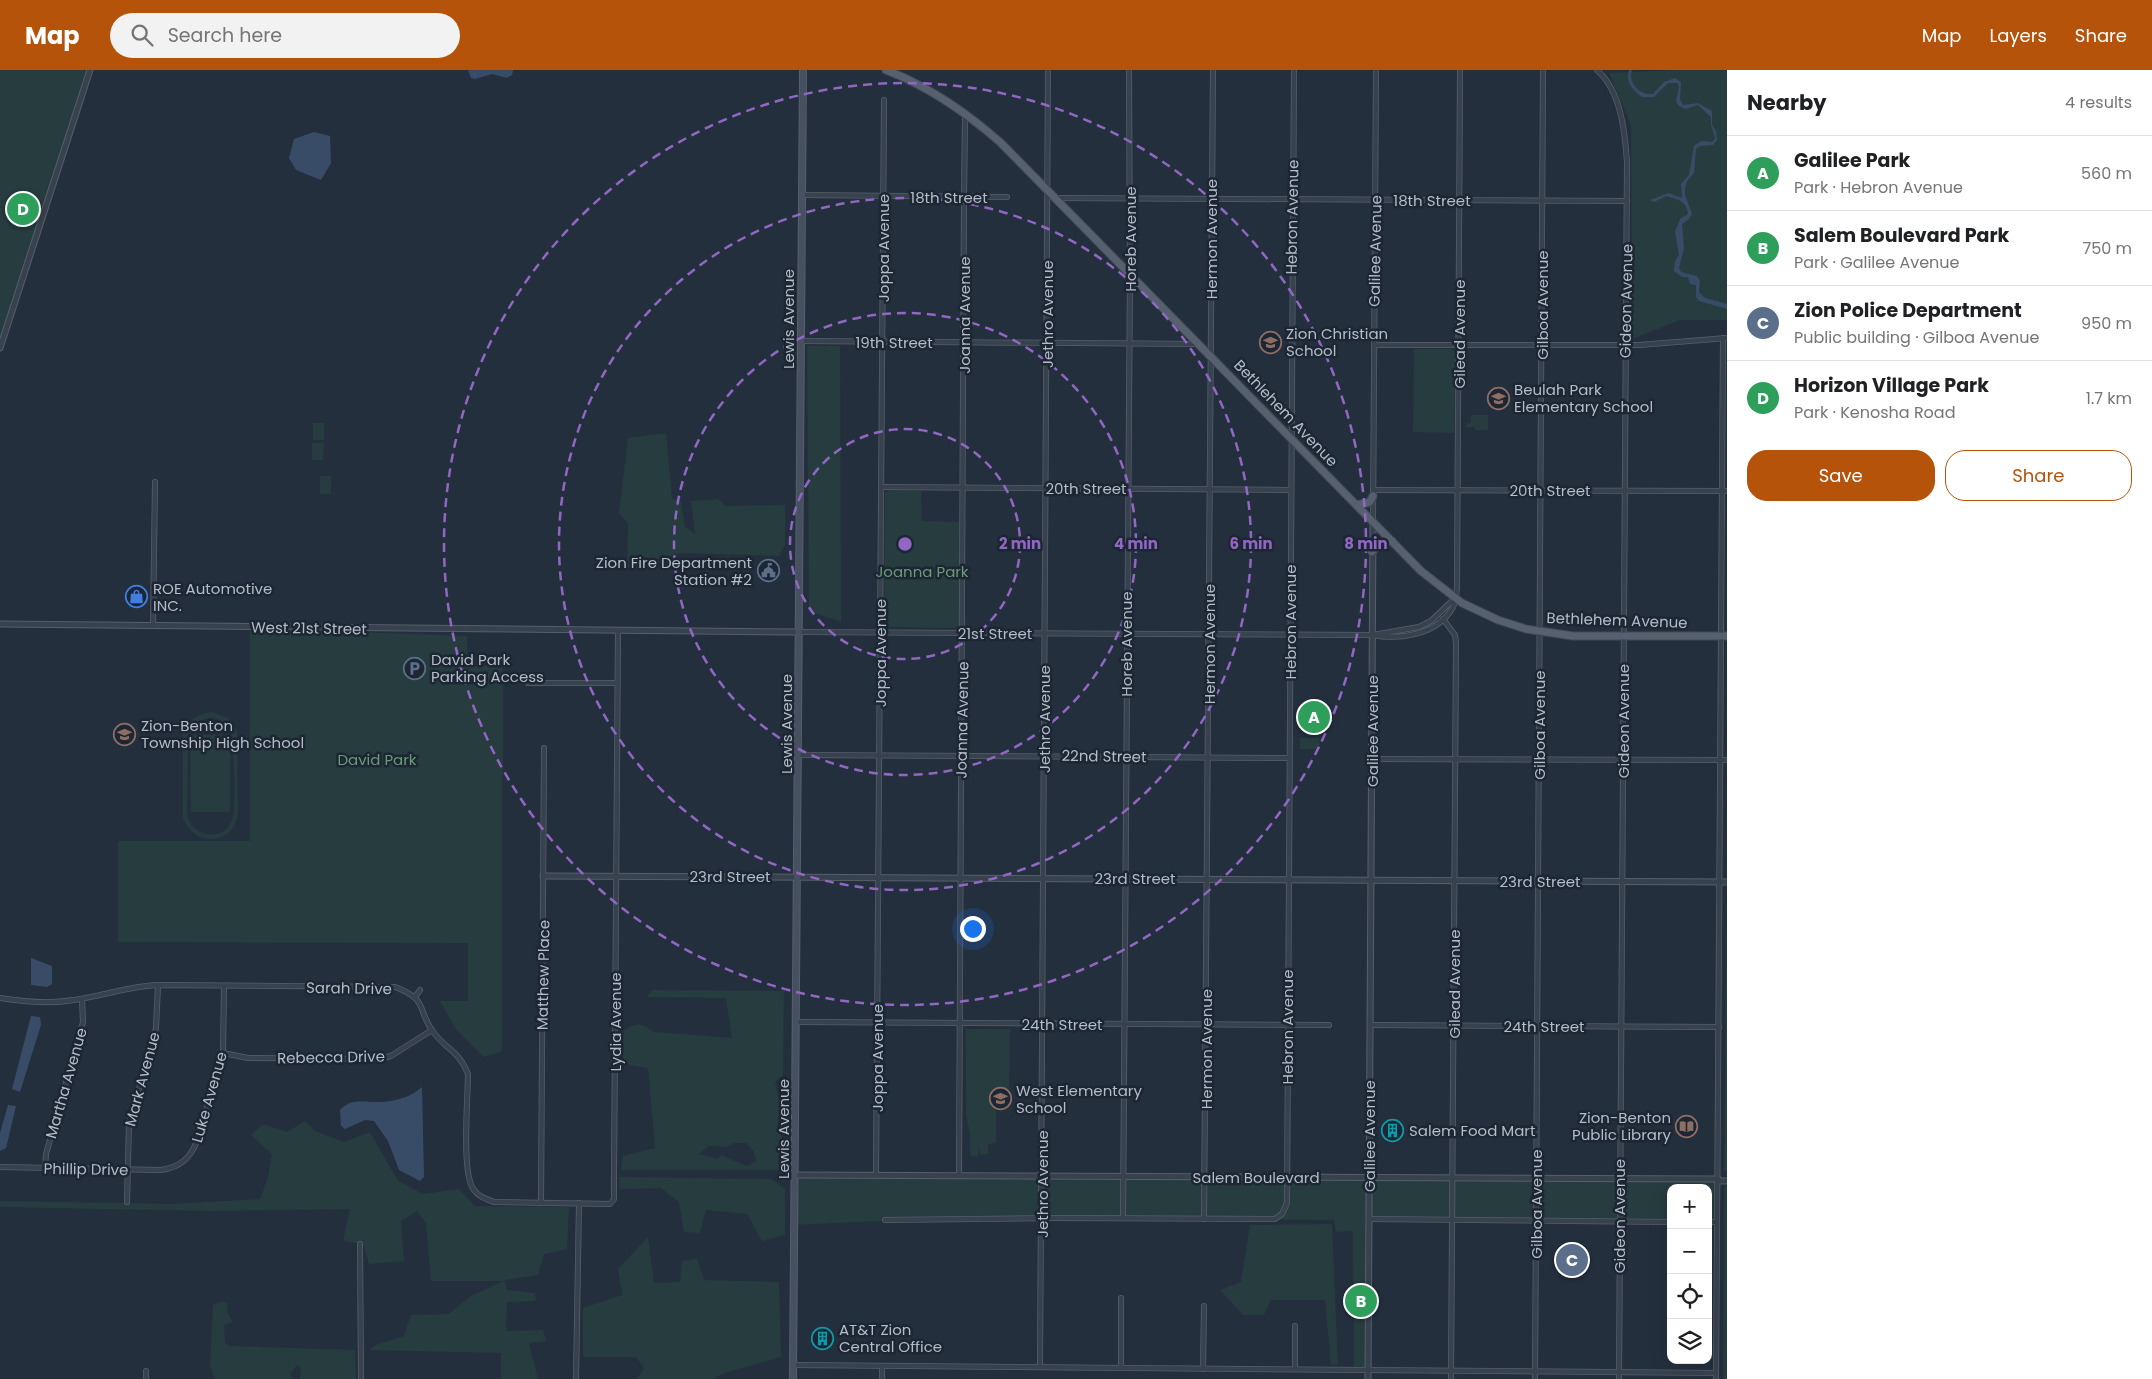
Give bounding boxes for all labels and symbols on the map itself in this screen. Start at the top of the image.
street label: Hebron Avenue [1280,159,1304,275]
street label: Hermon Avenue [1201,179,1222,299]
street label: Horeb Avenue [1120,186,1141,292]
street label: 18th Street [910,187,988,208]
pin: D [7,190,39,228]
street label: 18th Street [1393,190,1471,211]
street label: Joppa Avenue [873,194,894,302]
street label: Galilee Avenue [1364,195,1386,307]
street label: Gideon Avenue [1615,244,1637,358]
street label: Gilboa Avenue [1532,250,1553,360]
street label: Joanna Avenue [954,256,975,374]
street label: Jethro Avenue [1037,260,1058,368]
street label: Lewis Avenue [778,269,799,369]
street label: Gilead Avenue [1449,280,1470,388]
place label: Zion Christian School [1286,323,1388,361]
school or university icon: Zion Christian School [1258,330,1282,354]
street label: 19th Street [855,332,933,353]
street label: Bethlehem Avenue [1229,355,1343,471]
place label: Beulah Park Elementary School [1514,379,1653,417]
school or university icon: Beulah Park Elementary School [1486,386,1510,410]
street label: 20th Street [1045,478,1127,499]
street label: 20th Street [1509,480,1591,501]
text: 2 min [999,533,1041,554]
text: 4 min [1114,533,1158,554]
text: 6 min [1229,533,1273,554]
text: 8 min [1344,533,1388,554]
centre of rings [896,535,914,553]
place label: Zion Fire Department Station #2 [596,552,752,590]
public building icon: Zion Fire Department Station #2 [756,559,780,583]
park label: Joanna Park [875,561,969,582]
street label: Hebron Avenue [1280,565,1301,679]
place label: ROE Automotive INC. [153,578,272,616]
street label: Hermon Avenue [1199,584,1220,704]
shop icon: ROE Automotive INC. [125,585,149,609]
street label: Horeb Avenue [1116,591,1137,697]
street label: Joppa Avenue [870,599,891,707]
street label: Bethlehem Avenue [1546,607,1688,633]
street label: West 21st Street [251,616,367,640]
street label: 21st Street [958,623,1032,644]
place label: David Park Parking Access [431,649,544,687]
parking icon: David Park Parking Access [403,656,427,680]
street label: Joanna Avenue [950,661,974,779]
street label: Gideon Avenue [1613,664,1634,778]
street label: Jethro Avenue [1034,665,1055,773]
street label: Gilboa Avenue [1529,670,1550,780]
street label: Lewis Avenue [776,674,797,774]
street label: Galilee Avenue [1362,675,1383,787]
pin: A [1298,698,1330,736]
place label: Zion-Benton Township High School [141,715,304,753]
school or university icon: Zion-Benton Township High School [113,722,137,746]
street label: 22nd Street [1061,745,1147,767]
park label: David Park [337,749,417,770]
street label: 23rd Street [689,866,771,887]
street label: 23rd Street [1094,868,1176,889]
street label: 23rd Street [1499,871,1581,892]
your location [960,916,986,942]
street label: Matthew Place [532,920,554,1030]
street label: Gilead Avenue [1444,930,1465,1038]
street label: Hebron Avenue [1277,970,1298,1084]
street label: Lydia Avenue [605,972,626,1072]
street label: Sarah Drive [306,977,392,999]
street label: Hermon Avenue [1196,989,1217,1109]
street label: Joppa Avenue [867,1004,888,1112]
street label: 24th Street [1021,1014,1103,1035]
street label: 24th Street [1503,1016,1585,1037]
street label: Martha Avenue [40,1025,92,1141]
street label: Mark Avenue [119,1030,165,1128]
street label: Rebecca Drive [277,1046,385,1068]
street label: Luke Avenue [186,1049,232,1145]
street label: Lewis Avenue [773,1079,794,1179]
place label: West Elementary School [1016,1080,1142,1118]
street label: Galilee Avenue [1359,1080,1380,1192]
school or university icon: West Elementary School [988,1087,1012,1111]
place label: Zion-Benton Public Library [1572,1107,1672,1145]
library icon: Zion-Benton Public Library [1675,1114,1699,1138]
building icon: Salem Food Mart [1381,1118,1405,1142]
place label: Salem Food Mart [1409,1120,1535,1141]
street label: Jethro Avenue [1032,1130,1053,1238]
street label: Gilboa Avenue [1526,1149,1547,1259]
street label: Phillip Drive [43,1158,129,1180]
street label: Gideon Avenue [1609,1159,1630,1273]
street label: Salem Boulevard [1192,1167,1320,1188]
pin: C [1556,1241,1588,1279]
pin: B [1345,1282,1377,1320]
place label: AT&T Zion Central Office [839,1319,942,1357]
building icon: AT&T Zion Central Office [811,1326,835,1350]

